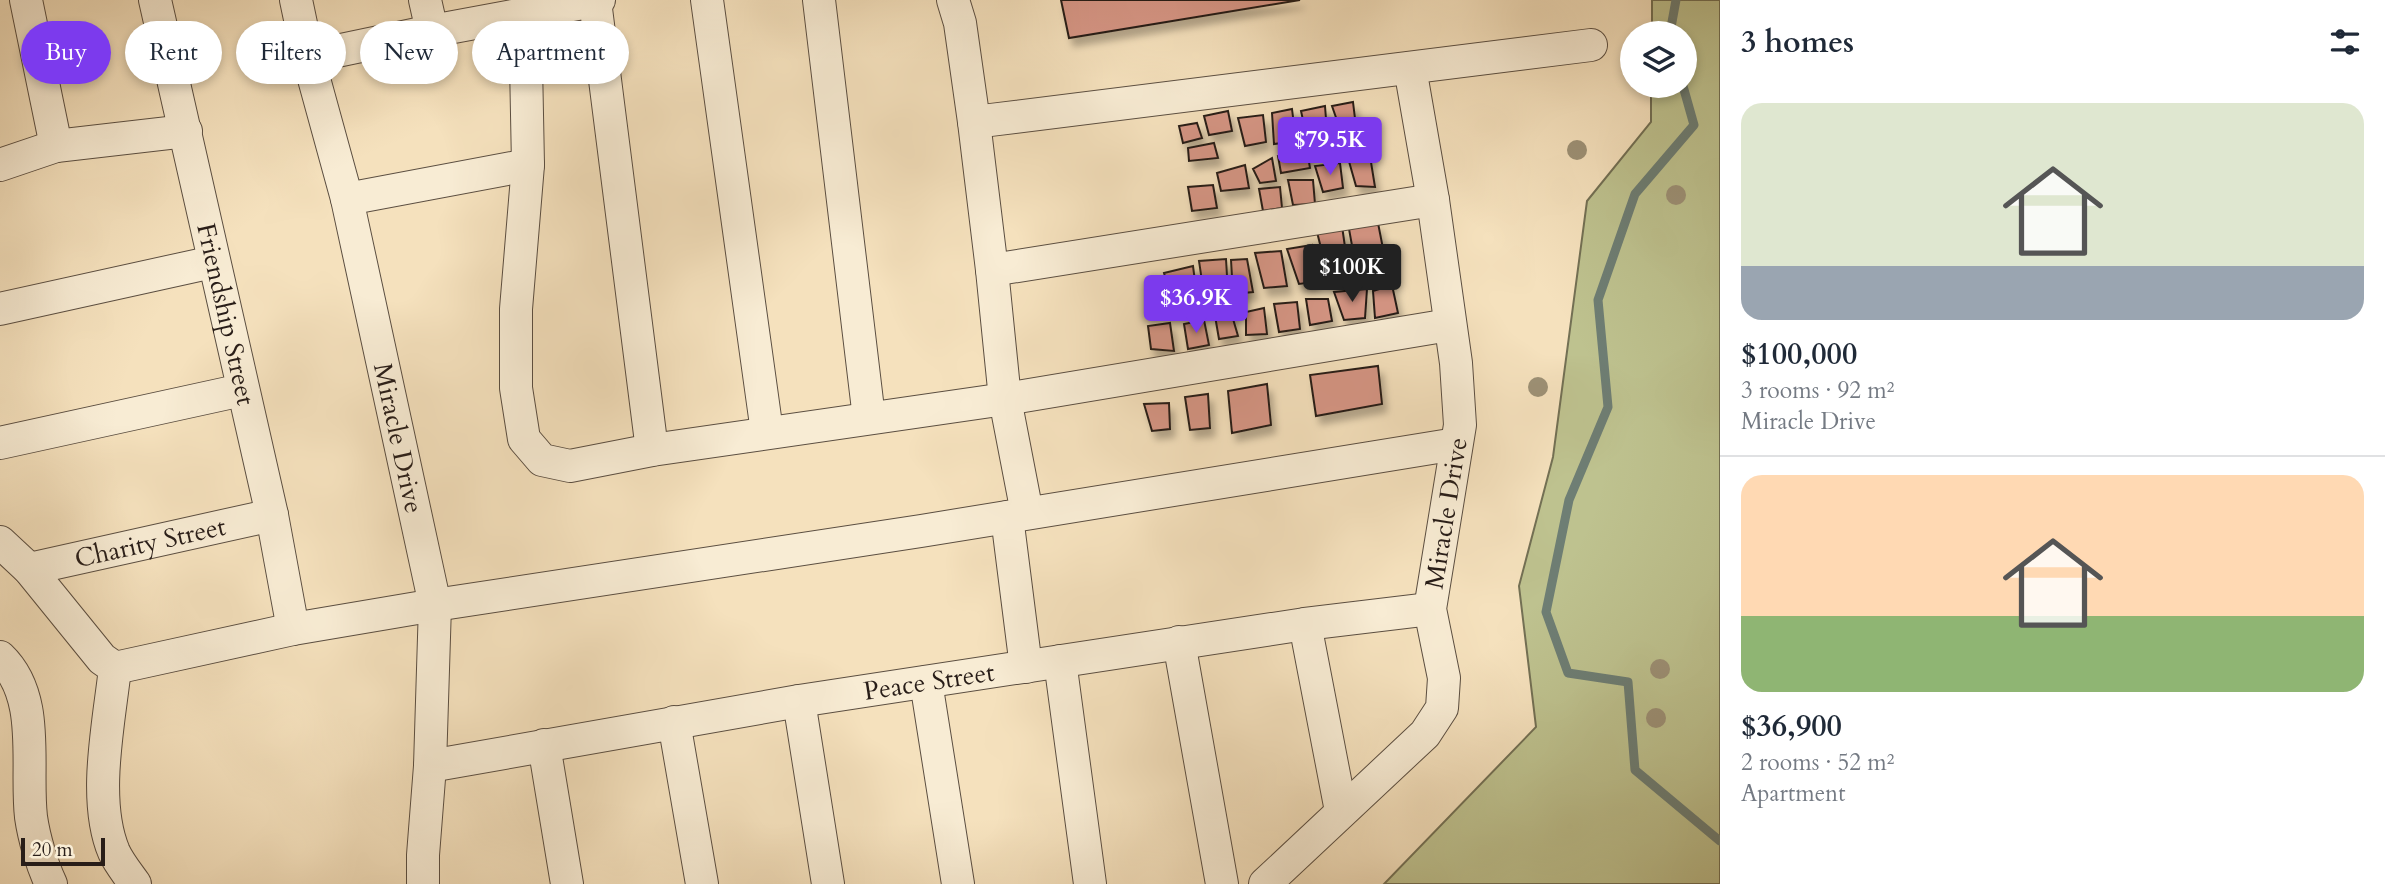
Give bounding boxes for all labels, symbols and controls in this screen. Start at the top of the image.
chip: Buy [21,21,111,84]
chip: Rent [125,21,222,84]
chip: Filters [236,21,346,84]
chip: New [360,21,458,84]
chip: Apartment [472,21,629,84]
map controls [1620,21,1697,98]
button: layers [1620,21,1697,98]
text: 3 homes [1741,22,1854,63]
icon: filters [2326,23,2364,61]
pin: $79.5K [1273,118,1387,177]
text: $79.5K [1294,124,1366,155]
icon: home [1990,148,2116,274]
street label: Friendship Street [188,220,263,409]
pin: $100K [1303,244,1401,304]
text: $100K [1319,251,1385,282]
pin: $36.9K [1139,276,1253,335]
text: $36.9K [1160,282,1232,313]
text: $100,000 [1741,334,1857,375]
street label: Miracle Drive [365,360,432,516]
text: 3 rooms · 92 m² [1741,375,1894,406]
text: Miracle Drive [1741,406,1876,437]
street label: Miracle Drive [1417,435,1476,591]
street label: Charity Street [71,509,229,576]
icon: home [1990,520,2116,646]
street label: Peace Street [861,655,997,709]
text: $36,900 [1741,706,1842,747]
text: 2 rooms · 52 m² [1741,747,1894,778]
text: Apartment [1741,778,1845,809]
scale bar [21,835,105,867]
text: 20 m [32,837,73,863]

